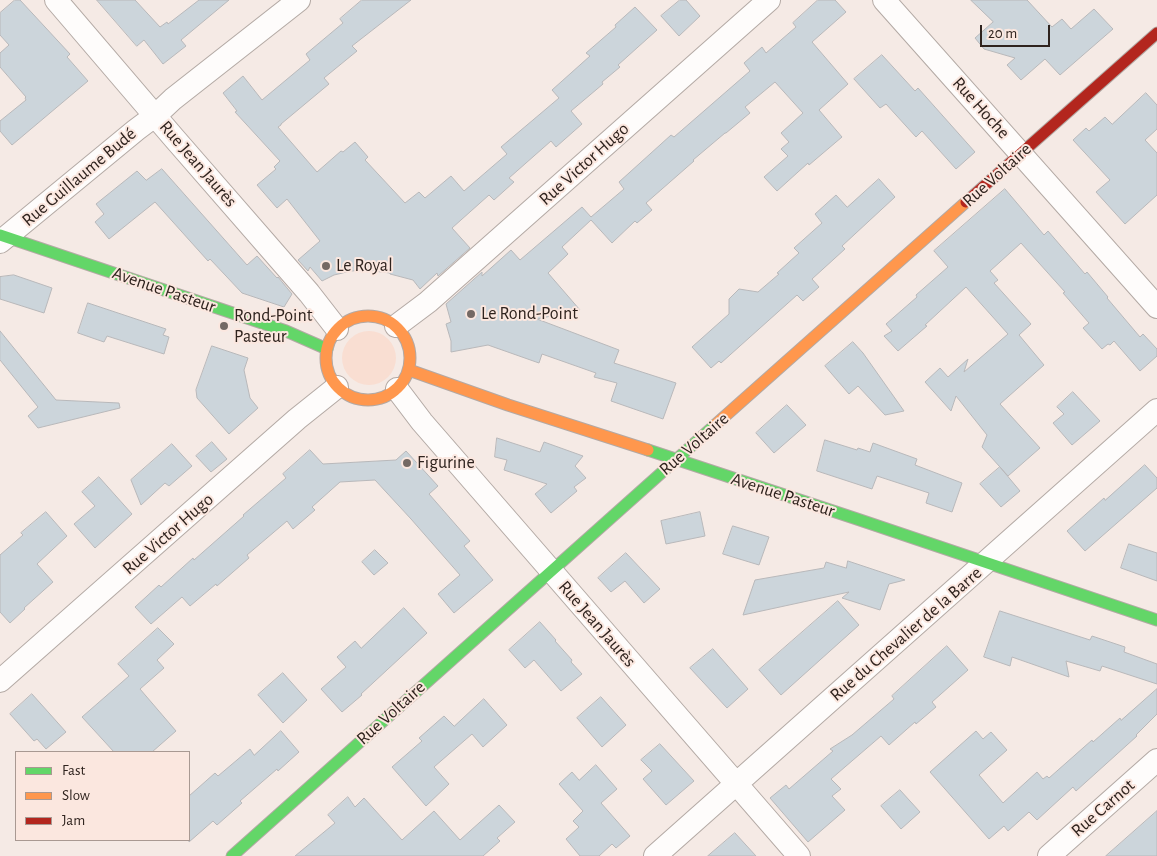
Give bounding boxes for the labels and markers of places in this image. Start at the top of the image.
place label: Le Royal [336,255,393,277]
marker: Le Royal [320,260,332,272]
place label: Le Rond-Point [481,303,578,325]
place label: Rond-Point Pasteur [234,305,312,348]
marker: Le Rond-Point [465,308,477,320]
marker: Rond-Point Pasteur [218,320,230,332]
place label: Figurine [417,452,475,474]
marker: Figurine [401,457,413,469]

